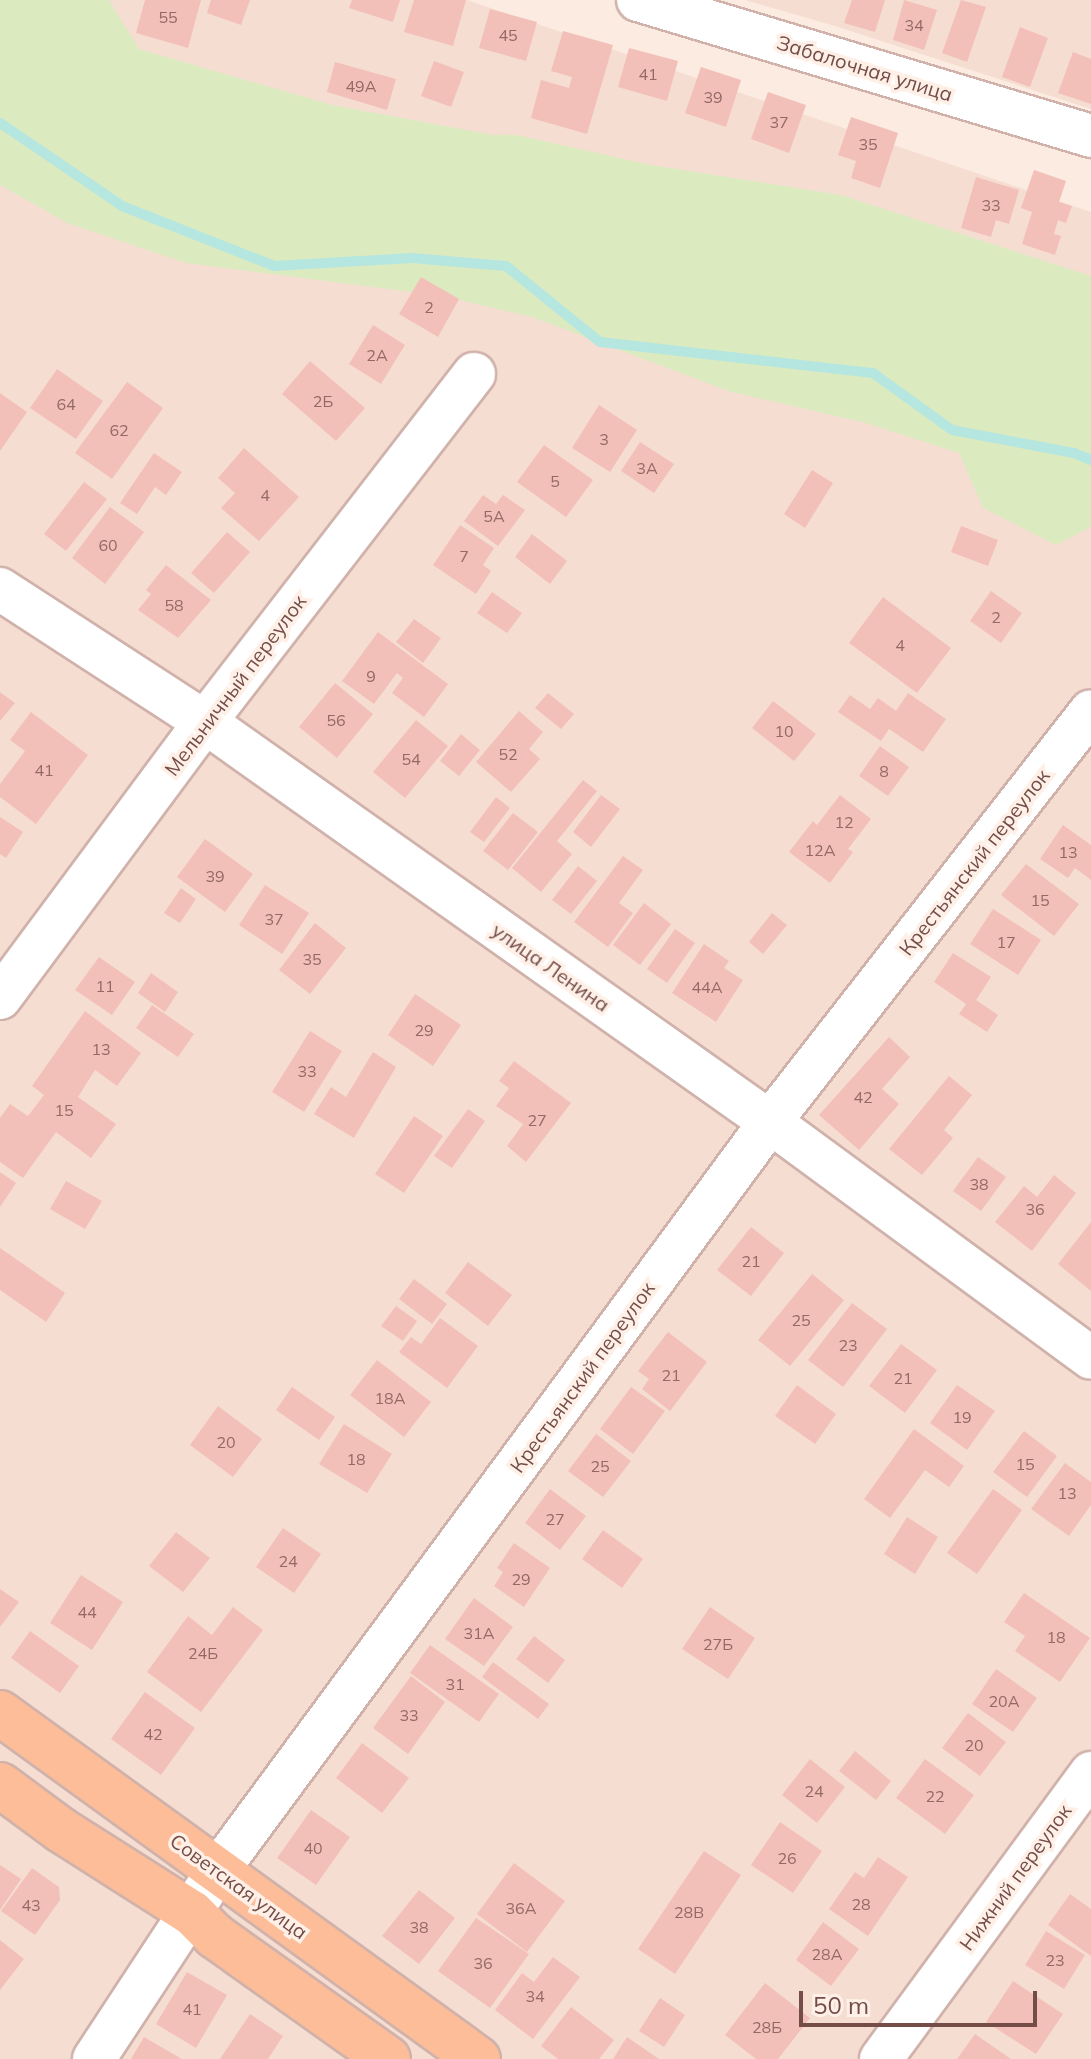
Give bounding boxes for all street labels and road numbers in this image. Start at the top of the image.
street label: Забалочная улица [774,30,956,106]
street label: Мельничный переулок [159,590,311,780]
street label: Крестьянский переулок [894,764,1054,960]
street label: улица Ленина [488,918,614,1016]
street label: Крестьянский переулок [505,1277,659,1477]
street label: Нижний переулок [954,1799,1076,1955]
street label: Советская улица [166,1828,312,1944]

